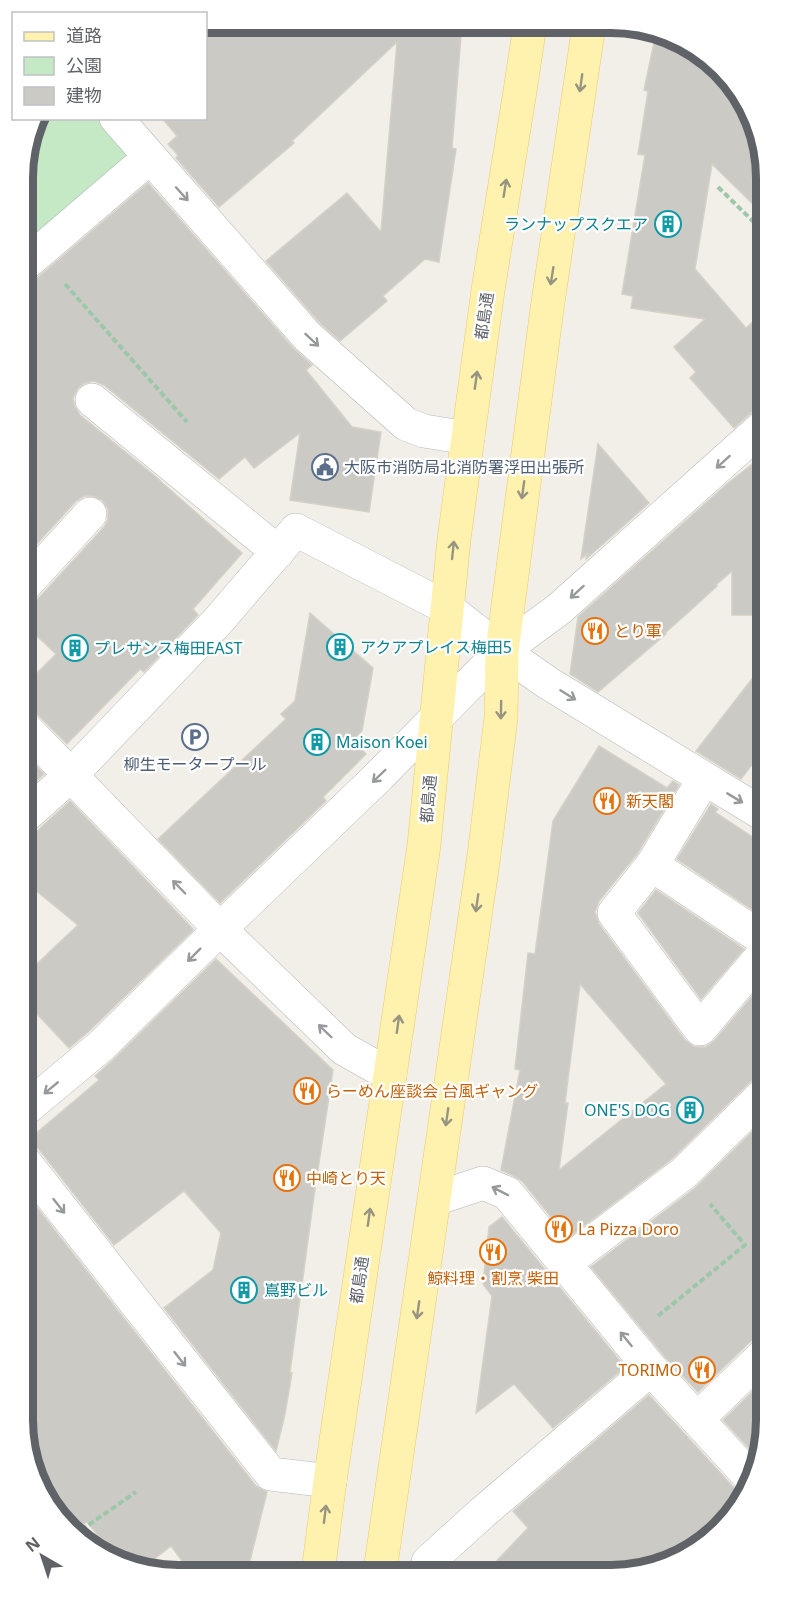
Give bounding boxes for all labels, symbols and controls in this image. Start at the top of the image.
legend [12,12,207,120]
text: 道路 [66,23,102,47]
text: 公園 [66,53,102,77]
one-way arrow [576,73,587,92]
text: 建物 [66,83,102,107]
one-way arrow [499,178,510,198]
one-way arrow [175,187,189,202]
building icon: ランナップスクエア [653,209,683,239]
place label: ランナップスクエア [504,213,648,235]
one-way arrow [546,265,557,285]
street label: 都島通 [470,291,498,341]
one-way arrow [304,332,319,347]
one-way arrow [470,371,481,391]
public building icon: 大阪市消防局北消防署浮田出張所 [310,452,340,482]
one-way arrow [716,455,731,469]
place label: 大阪市消防局北消防署浮田出張所 [344,456,584,478]
one-way arrow [517,479,528,499]
one-way arrow [448,541,459,561]
one-way arrow [570,585,585,599]
restaurant icon: とり軍 [580,616,610,646]
place label: とり軍 [614,620,662,642]
building icon: アクアプレイス梅田5 [325,632,355,662]
building icon: プレサンス梅田EAST [60,633,90,663]
place label: アクアプレイス梅田5 [360,636,512,658]
place label: プレサンス梅田EAST [94,637,243,659]
one-way arrow [559,690,576,702]
one-way arrow [495,699,507,719]
parking icon: 柳生モータープール [180,722,210,752]
building icon: Maison Koei [302,727,332,757]
place label: Maison Koei [336,731,428,753]
place label: 柳生モータープール [123,753,267,775]
one-way arrow [372,768,387,783]
street label: 都島通 [415,774,441,824]
restaurant icon: 新天閣 [592,786,622,816]
place label: 新天閣 [626,790,674,812]
one-way arrow [726,792,743,804]
one-way arrow [172,879,187,894]
one-way arrow [472,893,483,913]
one-way arrow [186,948,201,962]
one-way arrow [392,1015,403,1035]
one-way arrow [317,1023,332,1038]
restaurant icon: らーめん座談会 台風ギャング [292,1076,322,1106]
place label: らーめん座談会 台風ギャング [326,1080,538,1102]
one-way arrow [44,1081,59,1095]
building icon: ONE'S DOG [675,1095,705,1125]
place label: ONE'S DOG [584,1099,670,1121]
one-way arrow [441,1107,452,1126]
restaurant icon: 中崎とり天 [272,1163,302,1193]
place label: 中崎とり天 [306,1167,386,1189]
one-way arrow [492,1185,510,1196]
one-way arrow [53,1198,66,1214]
one-way arrow [363,1208,374,1227]
restaurant icon: La Pizza Doro [544,1214,574,1244]
place label: La Pizza Doro [578,1218,679,1240]
restaurant icon: 鯨料理・割烹 柴田 [478,1237,508,1267]
street label: 都島通 [345,1255,373,1305]
place label: 鯨料理・割烹 柴田 [427,1267,559,1289]
building icon: 嶌野ビル [229,1275,259,1305]
place label: 嶌野ビル [264,1279,328,1301]
one-way arrow [413,1300,424,1319]
one-way arrow [619,1331,632,1347]
one-way arrow [174,1351,187,1367]
restaurant icon: TORIMO [687,1355,717,1385]
place label: TORIMO [619,1359,682,1381]
one-way arrow [320,1505,331,1524]
north arrow [12,1526,72,1586]
text: N [21,1532,45,1557]

